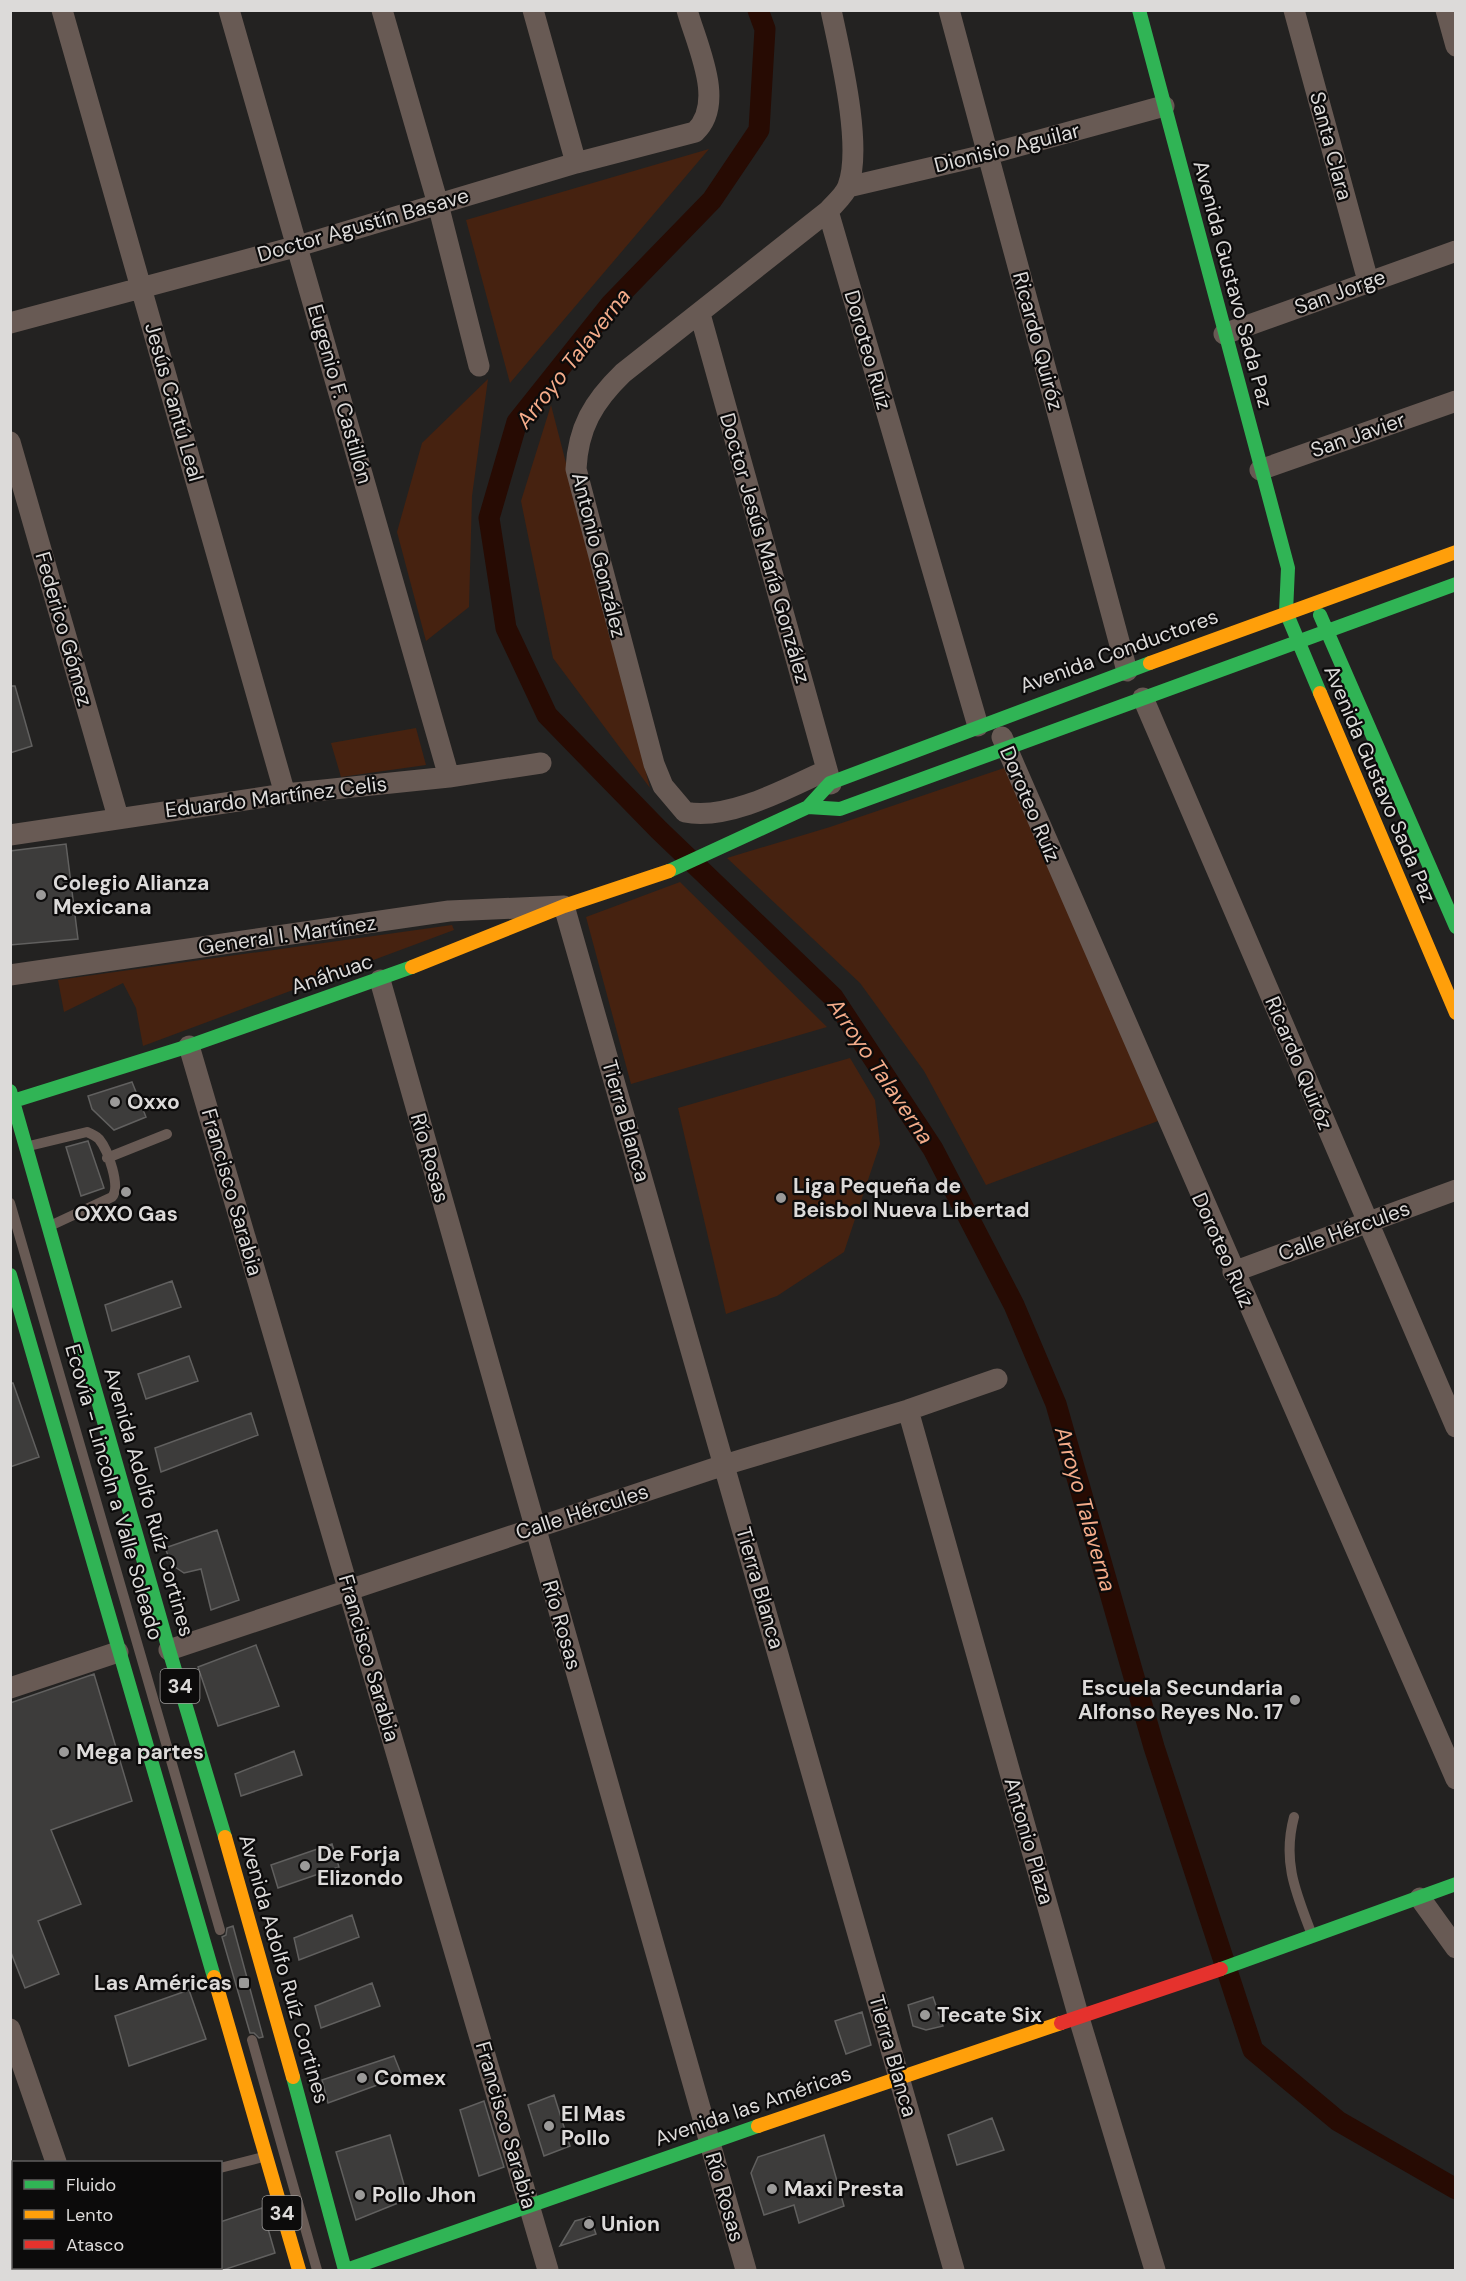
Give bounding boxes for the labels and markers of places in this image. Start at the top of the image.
place label: Colegio Alianza Mexicana [53,869,209,921]
marker: Colegio Alianza Mexicana [34,888,48,902]
place label: Oxxo [127,1088,180,1116]
marker: Oxxo [108,1095,122,1109]
place label: Liga Pequeña de Beisbol Nueva Libertad [793,1172,1030,1224]
marker: OXXO Gas [119,1185,133,1199]
marker: Liga Pequeña de Beisbol Nueva Libertad [774,1191,788,1205]
place label: OXXO Gas [74,1200,178,1228]
place label: Escuela Secundaria Alfonso Reyes No. 17 [1078,1674,1283,1726]
marker: Escuela Secundaria Alfonso Reyes No. 17 [1288,1693,1302,1707]
place label: Mega partes [76,1738,204,1766]
marker: Mega partes [57,1745,71,1759]
place label: De Forja Elizondo [317,1840,403,1892]
marker: De Forja Elizondo [298,1859,312,1873]
place label: Las Américas [94,1969,232,1997]
marker: Las Américas [237,1976,251,1990]
place label: Tecate Six [937,2001,1042,2029]
marker: Tecate Six [918,2008,932,2022]
place label: Comex [374,2064,446,2092]
marker: Comex [355,2071,369,2085]
place label: El Mas Pollo [561,2100,626,2152]
marker: El Mas Pollo [542,2119,556,2133]
place label: Maxi Presta [784,2175,904,2203]
place label: Pollo Jhon [372,2181,476,2209]
marker: Maxi Presta [765,2182,779,2196]
marker: Pollo Jhon [353,2188,367,2202]
place label: Union [601,2210,660,2238]
marker: Union [582,2217,596,2231]

